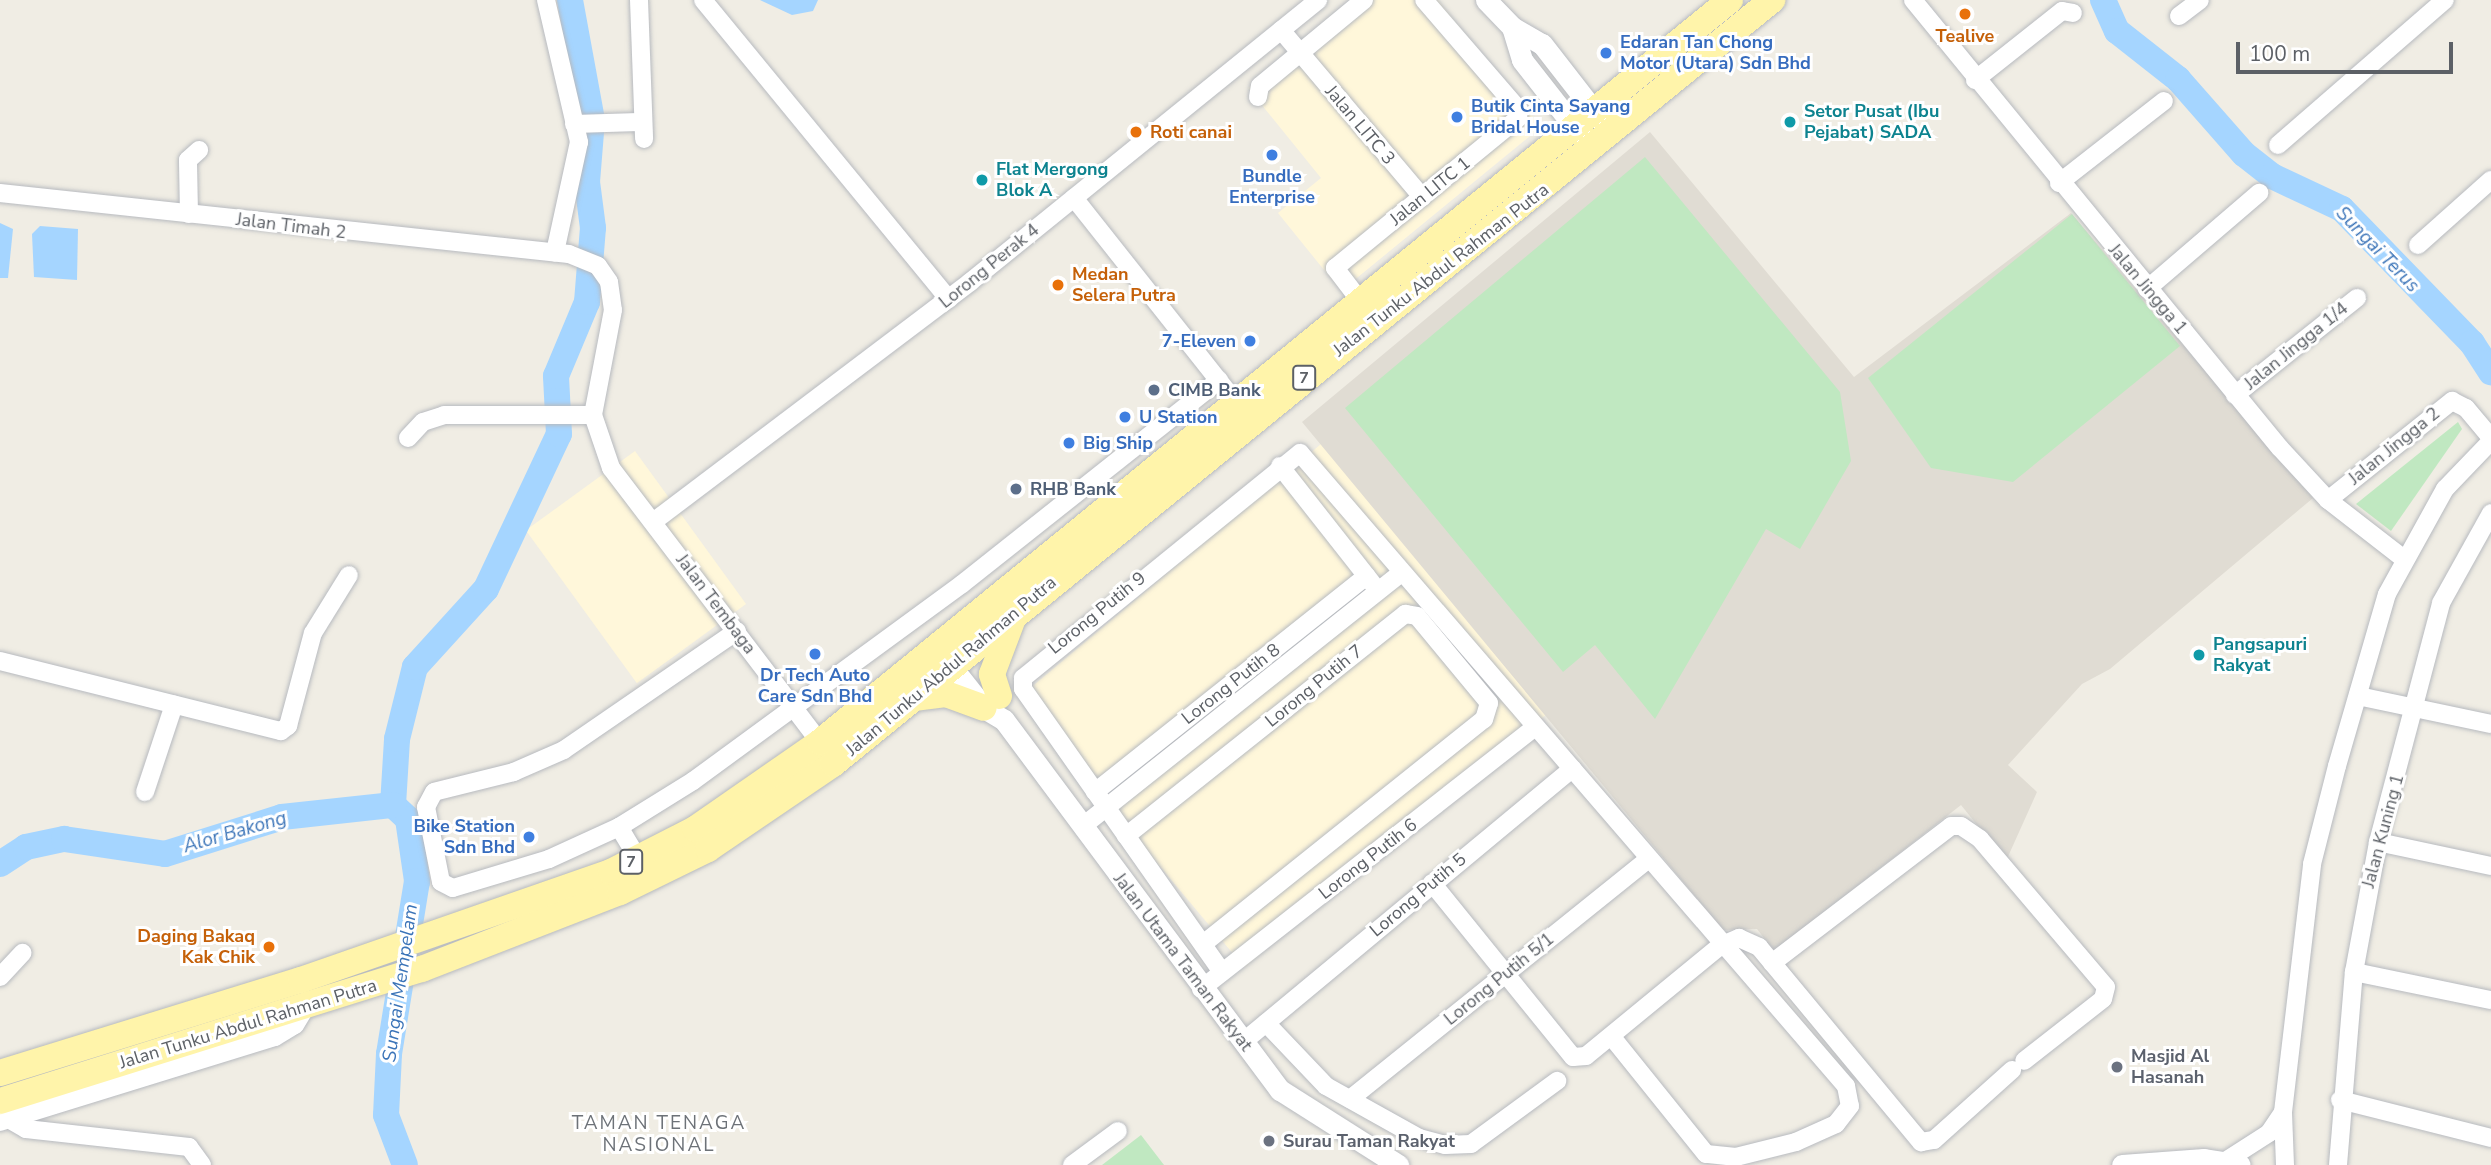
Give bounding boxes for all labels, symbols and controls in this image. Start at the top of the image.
marker: Tealive [1957,6,1973,22]
place label: Tealive [1936,25,1994,47]
scale bar [2239,28,2456,72]
place label: Edaran Tan Chong Motor (Utara) Sdn Bhd [1620,32,1811,74]
text: 100 m [2249,40,2310,68]
marker: Edaran Tan Chong Motor (Utara) Sdn Bhd [1598,45,1614,61]
street label: Jalan LITC 3 [1321,81,1399,169]
place label: Butik Cinta Sayang Bridal House [1471,96,1630,138]
place label: Setor Pusat (Ibu Pejabat) SADA [1804,101,1939,144]
marker: Butik Cinta Sayang Bridal House [1449,109,1465,125]
marker: Setor Pusat (Ibu Pejabat) SADA [1782,114,1798,130]
place label: Roti canai [1150,121,1232,143]
marker: Roti canai [1128,124,1144,140]
marker: Bundle Enterprise [1264,147,1280,163]
street label: Jalan LITC 1 [1385,152,1475,230]
place label: Flat Mergong Blok A [996,159,1108,202]
place label: Bundle Enterprise [1229,166,1315,208]
marker: Flat Mergong Blok A [974,172,990,188]
street label: Jalan Tunku Abdul Rahman Putra [1329,179,1553,361]
water label: Sungai Terus [2330,202,2424,298]
street label: Jalan Timah 2 [235,209,347,243]
street label: Lorong Perak 4 [935,219,1043,313]
street label: Jalan Jingga 1 [2104,239,2192,339]
place label: Medan Selera Putra [1072,264,1176,306]
marker: Medan Selera Putra [1050,277,1066,293]
street label: Jalan Jingga 1/4 [2240,298,2352,394]
place label: 7-Eleven [1162,330,1236,352]
marker: 7-Eleven [1242,333,1258,349]
road number: 7 [1292,366,1316,390]
place label: CIMB Bank [1168,379,1261,401]
marker: CIMB Bank [1146,382,1162,398]
street label: Jalan Jingga 2 [2344,403,2444,489]
place label: U Station [1139,406,1218,428]
marker: U Station [1117,409,1133,425]
place label: Big Ship [1083,432,1153,454]
marker: Big Ship [1061,435,1077,451]
place label: RHB Bank [1030,478,1116,500]
marker: RHB Bank [1008,481,1024,497]
street label: Jalan Tembaga [671,550,761,658]
street label: Lorong Putih 9 [1044,567,1150,659]
street label: Jalan Tunku Abdul Rahman Putra [841,572,1061,760]
place label: Pangsapuri Rakyat [2213,634,2307,676]
street label: Lorong Putih 8 [1177,639,1285,729]
street label: Lorong Putih 7 [1261,640,1367,732]
marker: Dr Tech Auto Care Sdn Bhd [807,646,823,662]
marker: Pangsapuri Rakyat [2191,647,2207,663]
place label: Dr Tech Auto Care Sdn Bhd [758,665,872,708]
street label: Jalan Kuning 1 [2357,772,2409,890]
water label: Alor Bakong [181,807,289,859]
street label: Lorong Putih 6 [1314,814,1422,904]
place label: Bike Station Sdn Bhd [414,816,515,858]
marker: Bike Station Sdn Bhd [521,829,537,845]
road number: 7 [619,849,643,874]
street label: Lorong Putih 5 [1366,849,1470,941]
street label: Jalan Utama Taman Rakyat [1109,869,1257,1055]
water label: Sungai Mempelam [379,902,423,1064]
place label: Daging Bakaq Kak Chik [137,926,255,968]
street label: Lorong Putih 5/1 [1440,928,1558,1030]
marker: Daging Bakaq Kak Chik [261,939,277,955]
street label: Jalan Tunku Abdul Rahman Putra [117,974,379,1074]
place label: Masjid Al Hasanah [2131,1046,2209,1088]
marker: Masjid Al Hasanah [2109,1059,2125,1075]
district label: TAMAN TENAGA NASIONAL [573,1113,745,1157]
place label: Surau Taman Rakyat [1283,1130,1455,1152]
marker: Surau Taman Rakyat [1261,1133,1277,1149]

